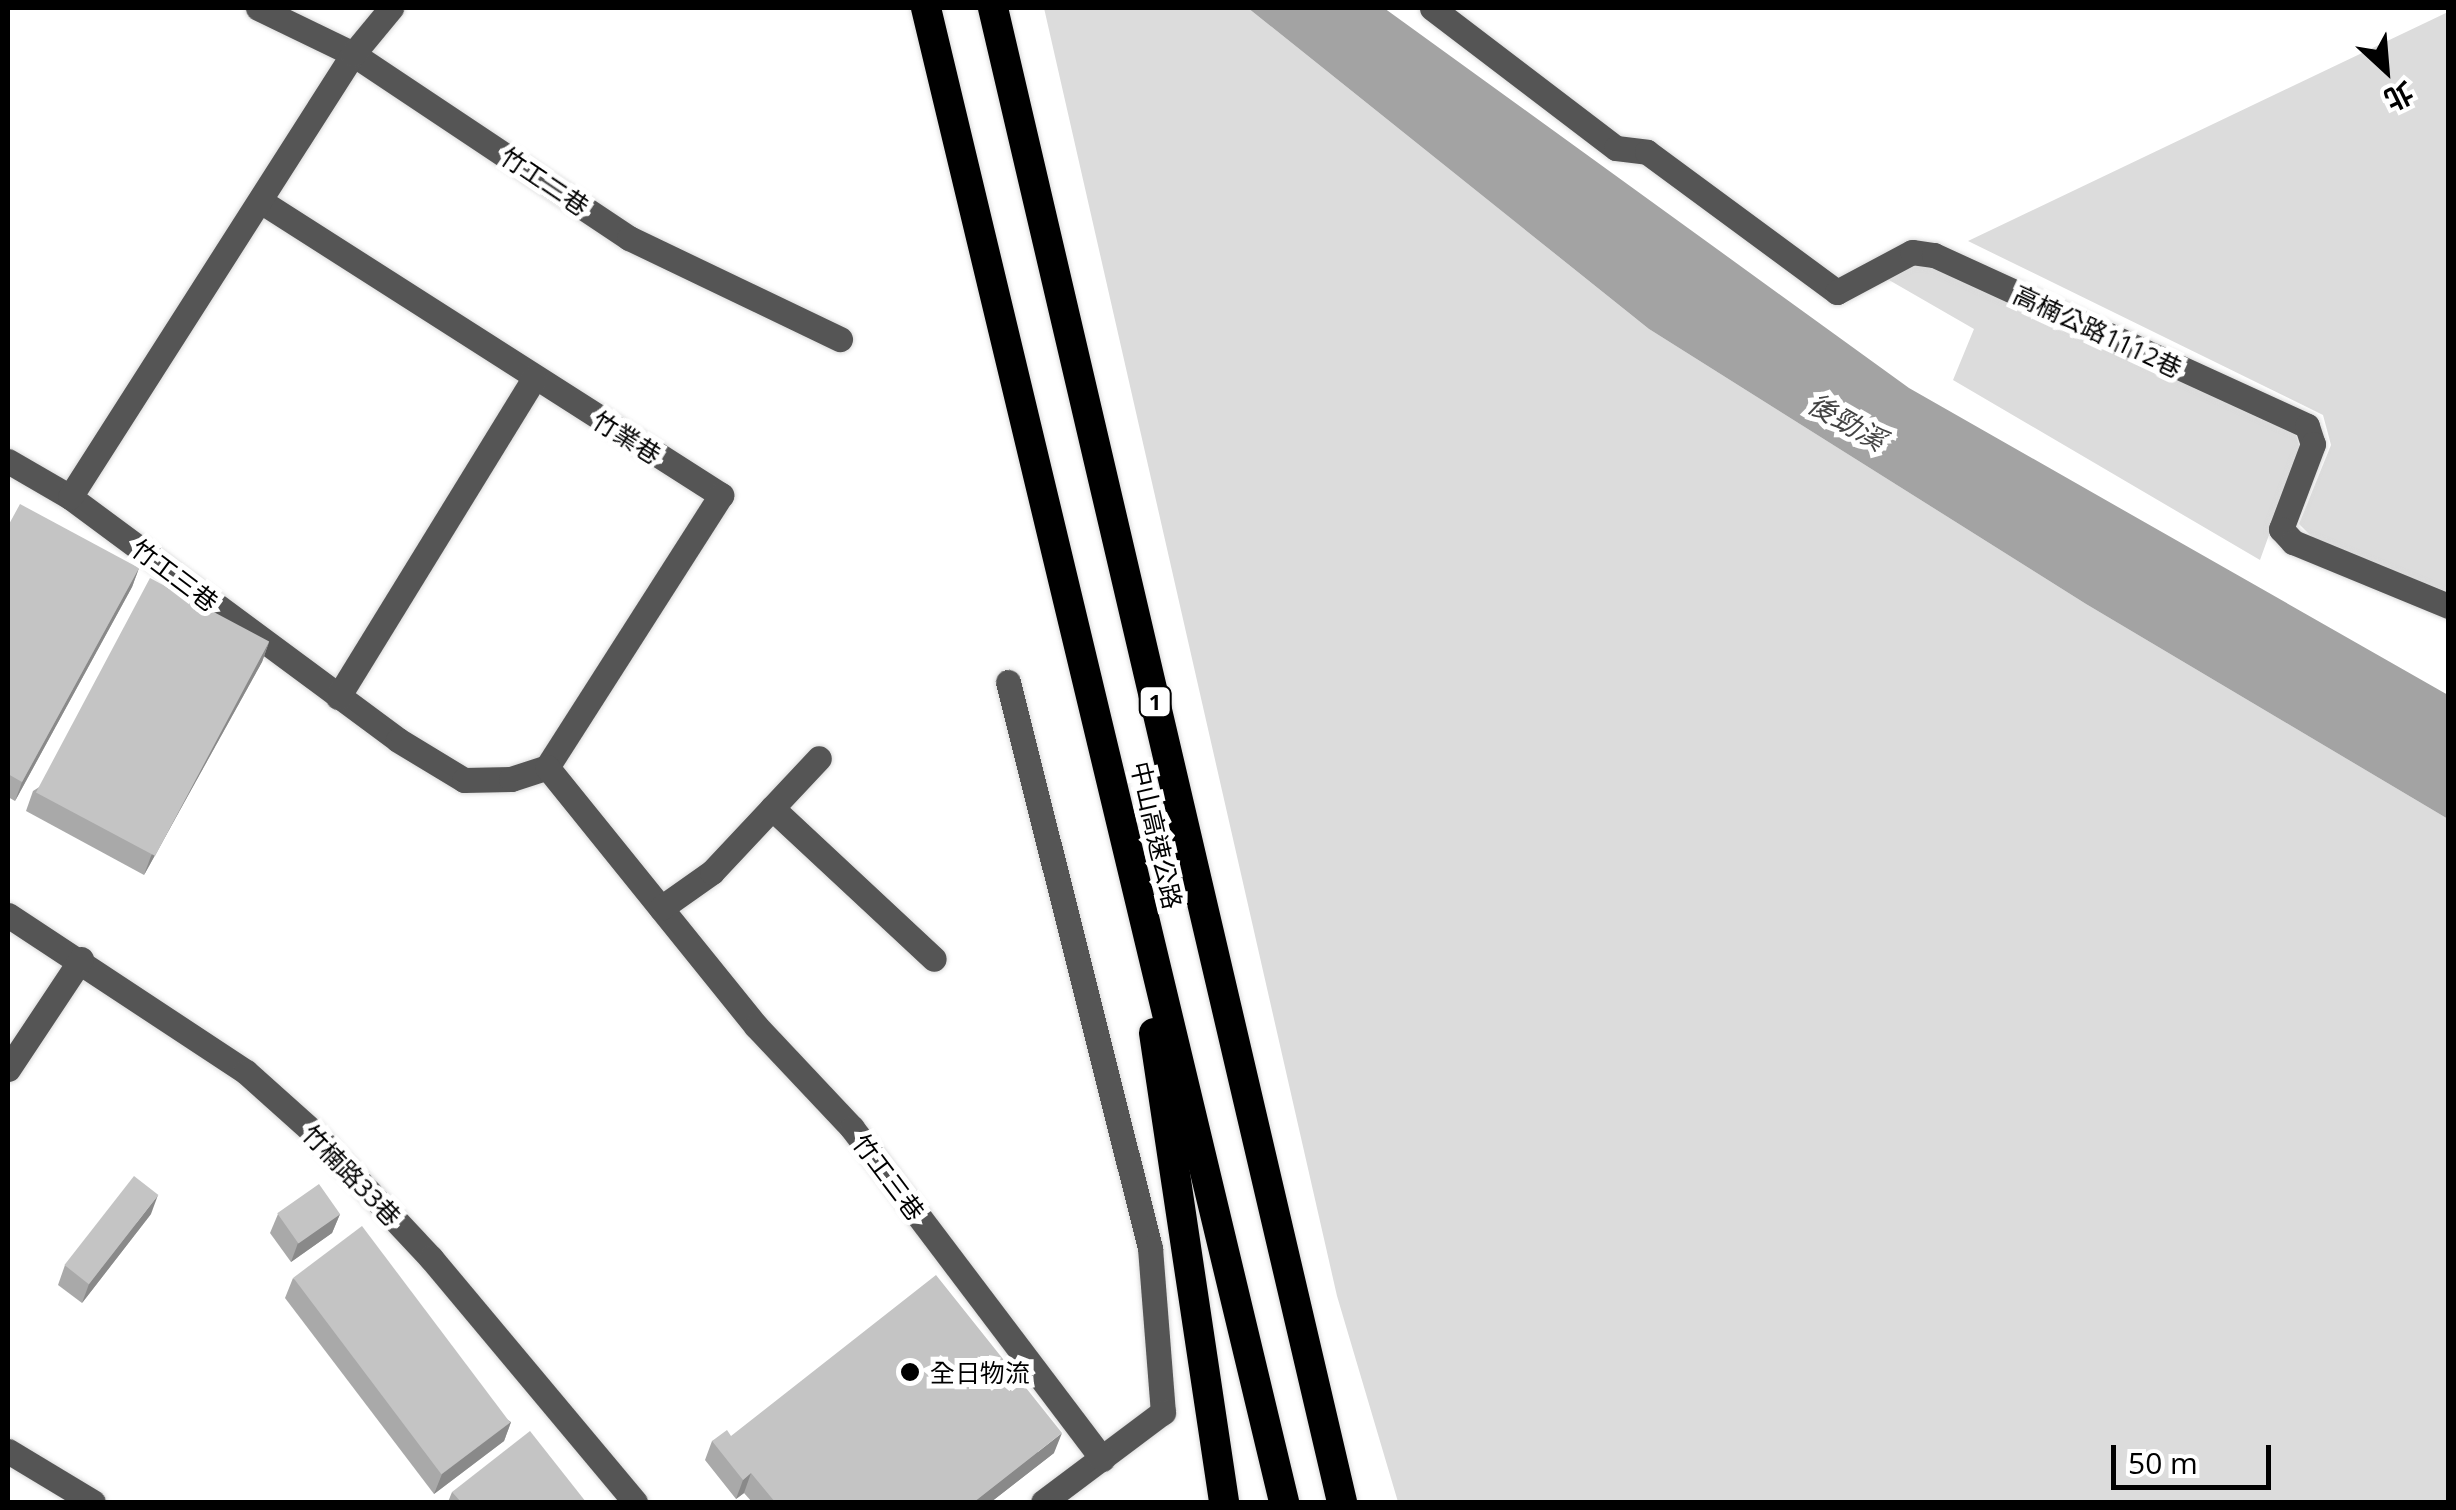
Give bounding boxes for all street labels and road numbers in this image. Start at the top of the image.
street label: 竹工二巷 [495,141,595,221]
street label: 高楠公路1112巷 [2009,279,2187,383]
street label: 竹業巷 [587,404,667,470]
street label: 竹工三巷 [126,533,224,617]
road number: 1 [1138,685,1172,719]
street label: 中山高速公路 [1126,759,1188,911]
street label: 竹楠路33巷 [297,1118,407,1232]
street label: 竹工三巷 [847,1128,931,1226]

